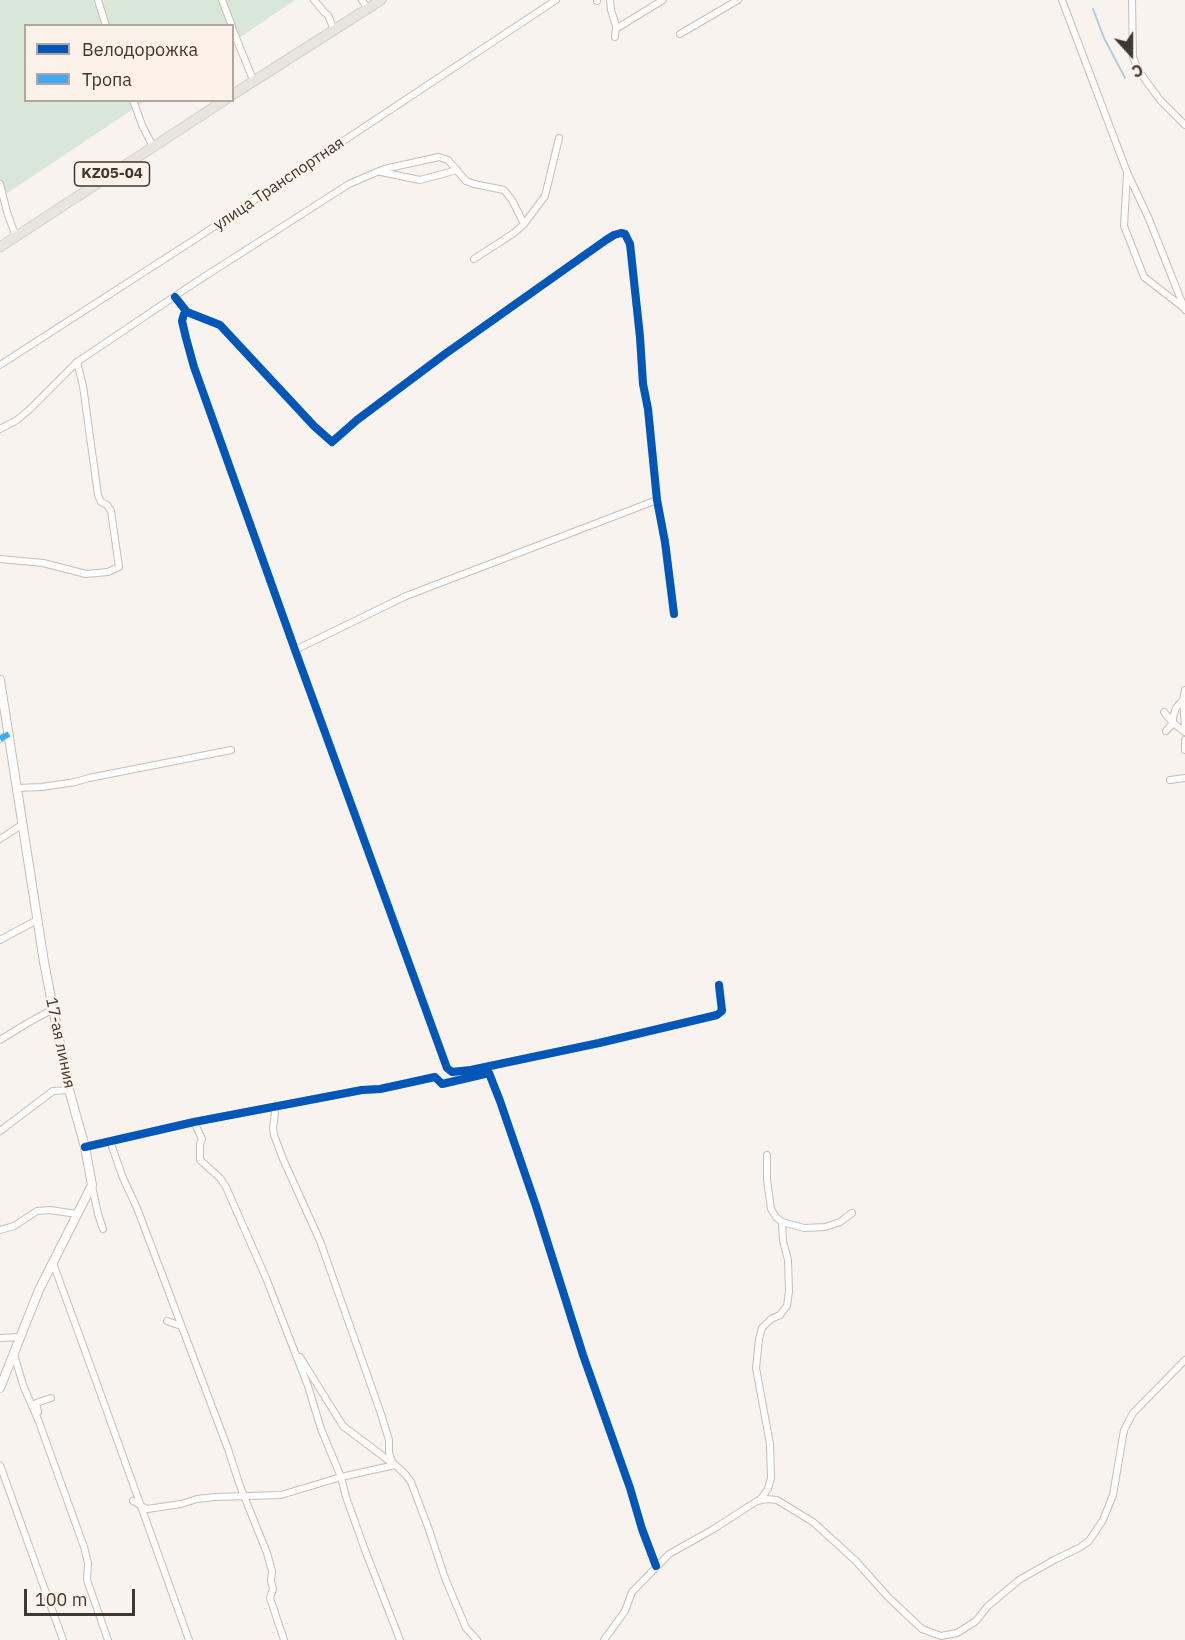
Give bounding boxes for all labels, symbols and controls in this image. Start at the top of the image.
legend [24,24,234,102]
north arrow [1101,24,1161,84]
text: Велодорожка [82,38,198,61]
text: С [1129,60,1146,82]
text: Тропа [82,68,132,91]
street label: улица Транспортная [210,133,348,235]
road number: KZ05-04 [74,162,150,186]
street label: 17-ая линия [41,996,79,1090]
scale bar [27,1577,138,1615]
text: 100 m [35,1588,87,1611]

